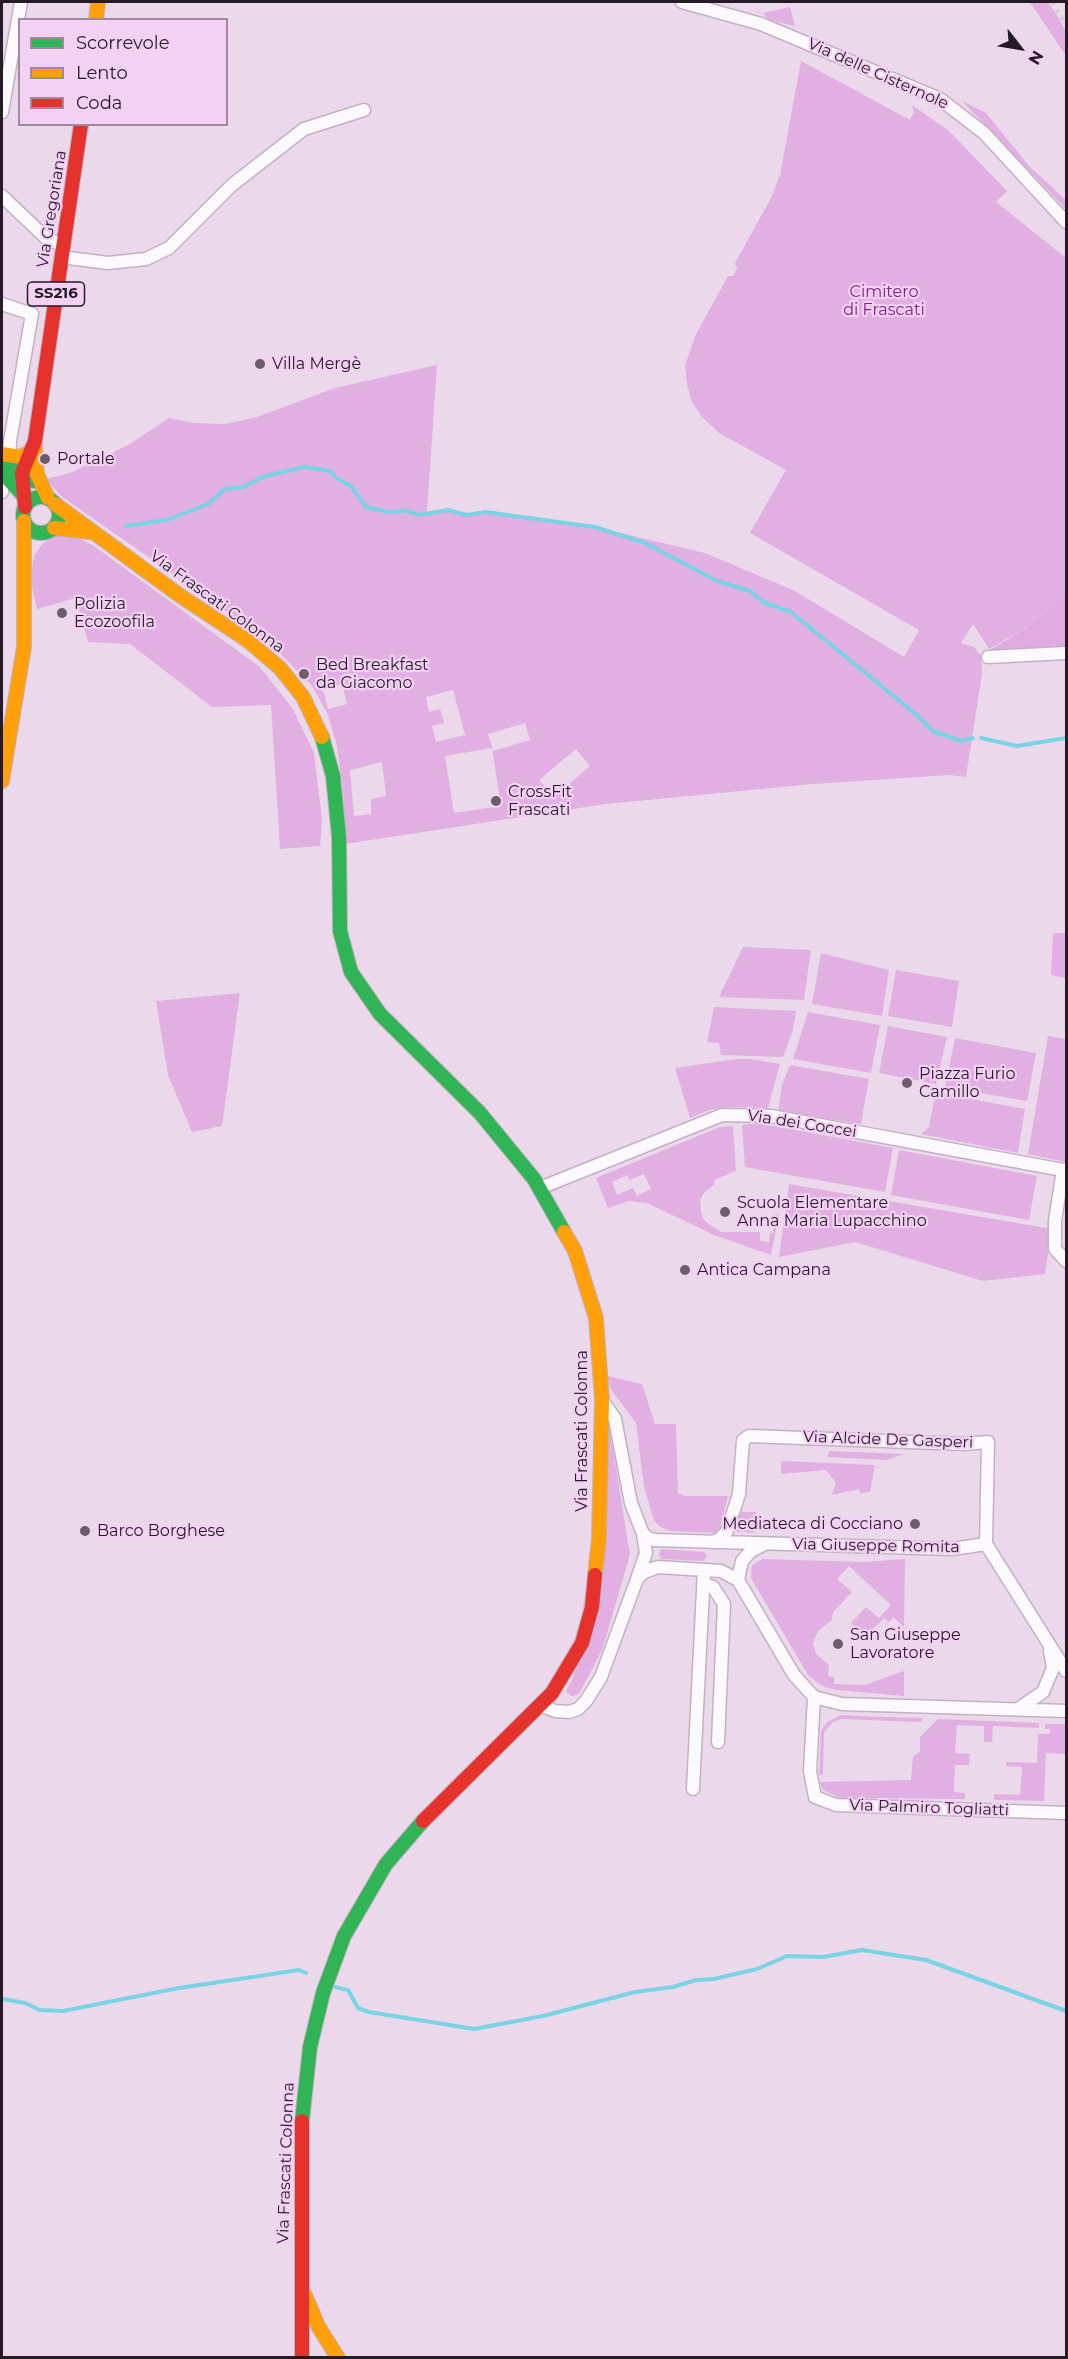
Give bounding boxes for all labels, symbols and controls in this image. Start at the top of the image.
legend [18,18,228,126]
north arrow [990,18,1050,78]
text: Scorrevole [76,32,170,54]
street label: Via delle Cisternole [805,34,951,114]
text: N [1024,47,1047,68]
text: Lento [76,62,128,84]
text: Coda [76,92,122,114]
street label: Via Gregoriana [33,149,71,269]
road number: SS216 [28,282,84,306]
park label: Cimitero di Frascati [843,282,925,320]
place label: Villa Mergè [272,354,361,374]
marker: Villa Mergè [253,357,267,371]
place label: Portale [57,449,115,469]
marker: Portale [38,452,52,466]
street label: Via Frascati Colonna [146,547,288,657]
place label: Polizia Ecozoofila [74,594,155,632]
marker: Polizia Ecozoofila [55,606,69,620]
place label: Bed Breakfast da Giacomo [316,655,428,693]
marker: Bed Breakfast da Giacomo [297,667,311,681]
place label: CrossFit Frascati [508,782,572,820]
marker: CrossFit Frascati [489,794,503,808]
place label: Piazza Furio Camillo [919,1064,1015,1102]
marker: Piazza Furio Camillo [900,1076,914,1090]
street label: Via dei Coccei [746,1106,858,1142]
place label: Scuola Elementare Anna Maria Lupacchino [737,1193,927,1231]
marker: Scuola Elementare Anna Maria Lupacchino [718,1205,732,1219]
place label: Antica Campana [697,1260,831,1280]
marker: Antica Campana [678,1263,692,1277]
street label: Via Frascati Colonna [572,1350,592,1512]
street label: Via Alcide De Gasperi [803,1427,973,1453]
place label: Mediateca di Cocciano [722,1514,903,1534]
marker: Mediateca di Cocciano [908,1517,922,1531]
place label: Barco Borghese [97,1521,225,1541]
marker: Barco Borghese [78,1524,92,1538]
street label: Via Giuseppe Romita [792,1535,960,1557]
place label: San Giuseppe Lavoratore [850,1625,961,1663]
marker: San Giuseppe Lavoratore [831,1637,845,1651]
street label: Via Palmiro Togliatti [849,1796,1009,1820]
street label: Via Frascati Colonna [274,2082,298,2244]

